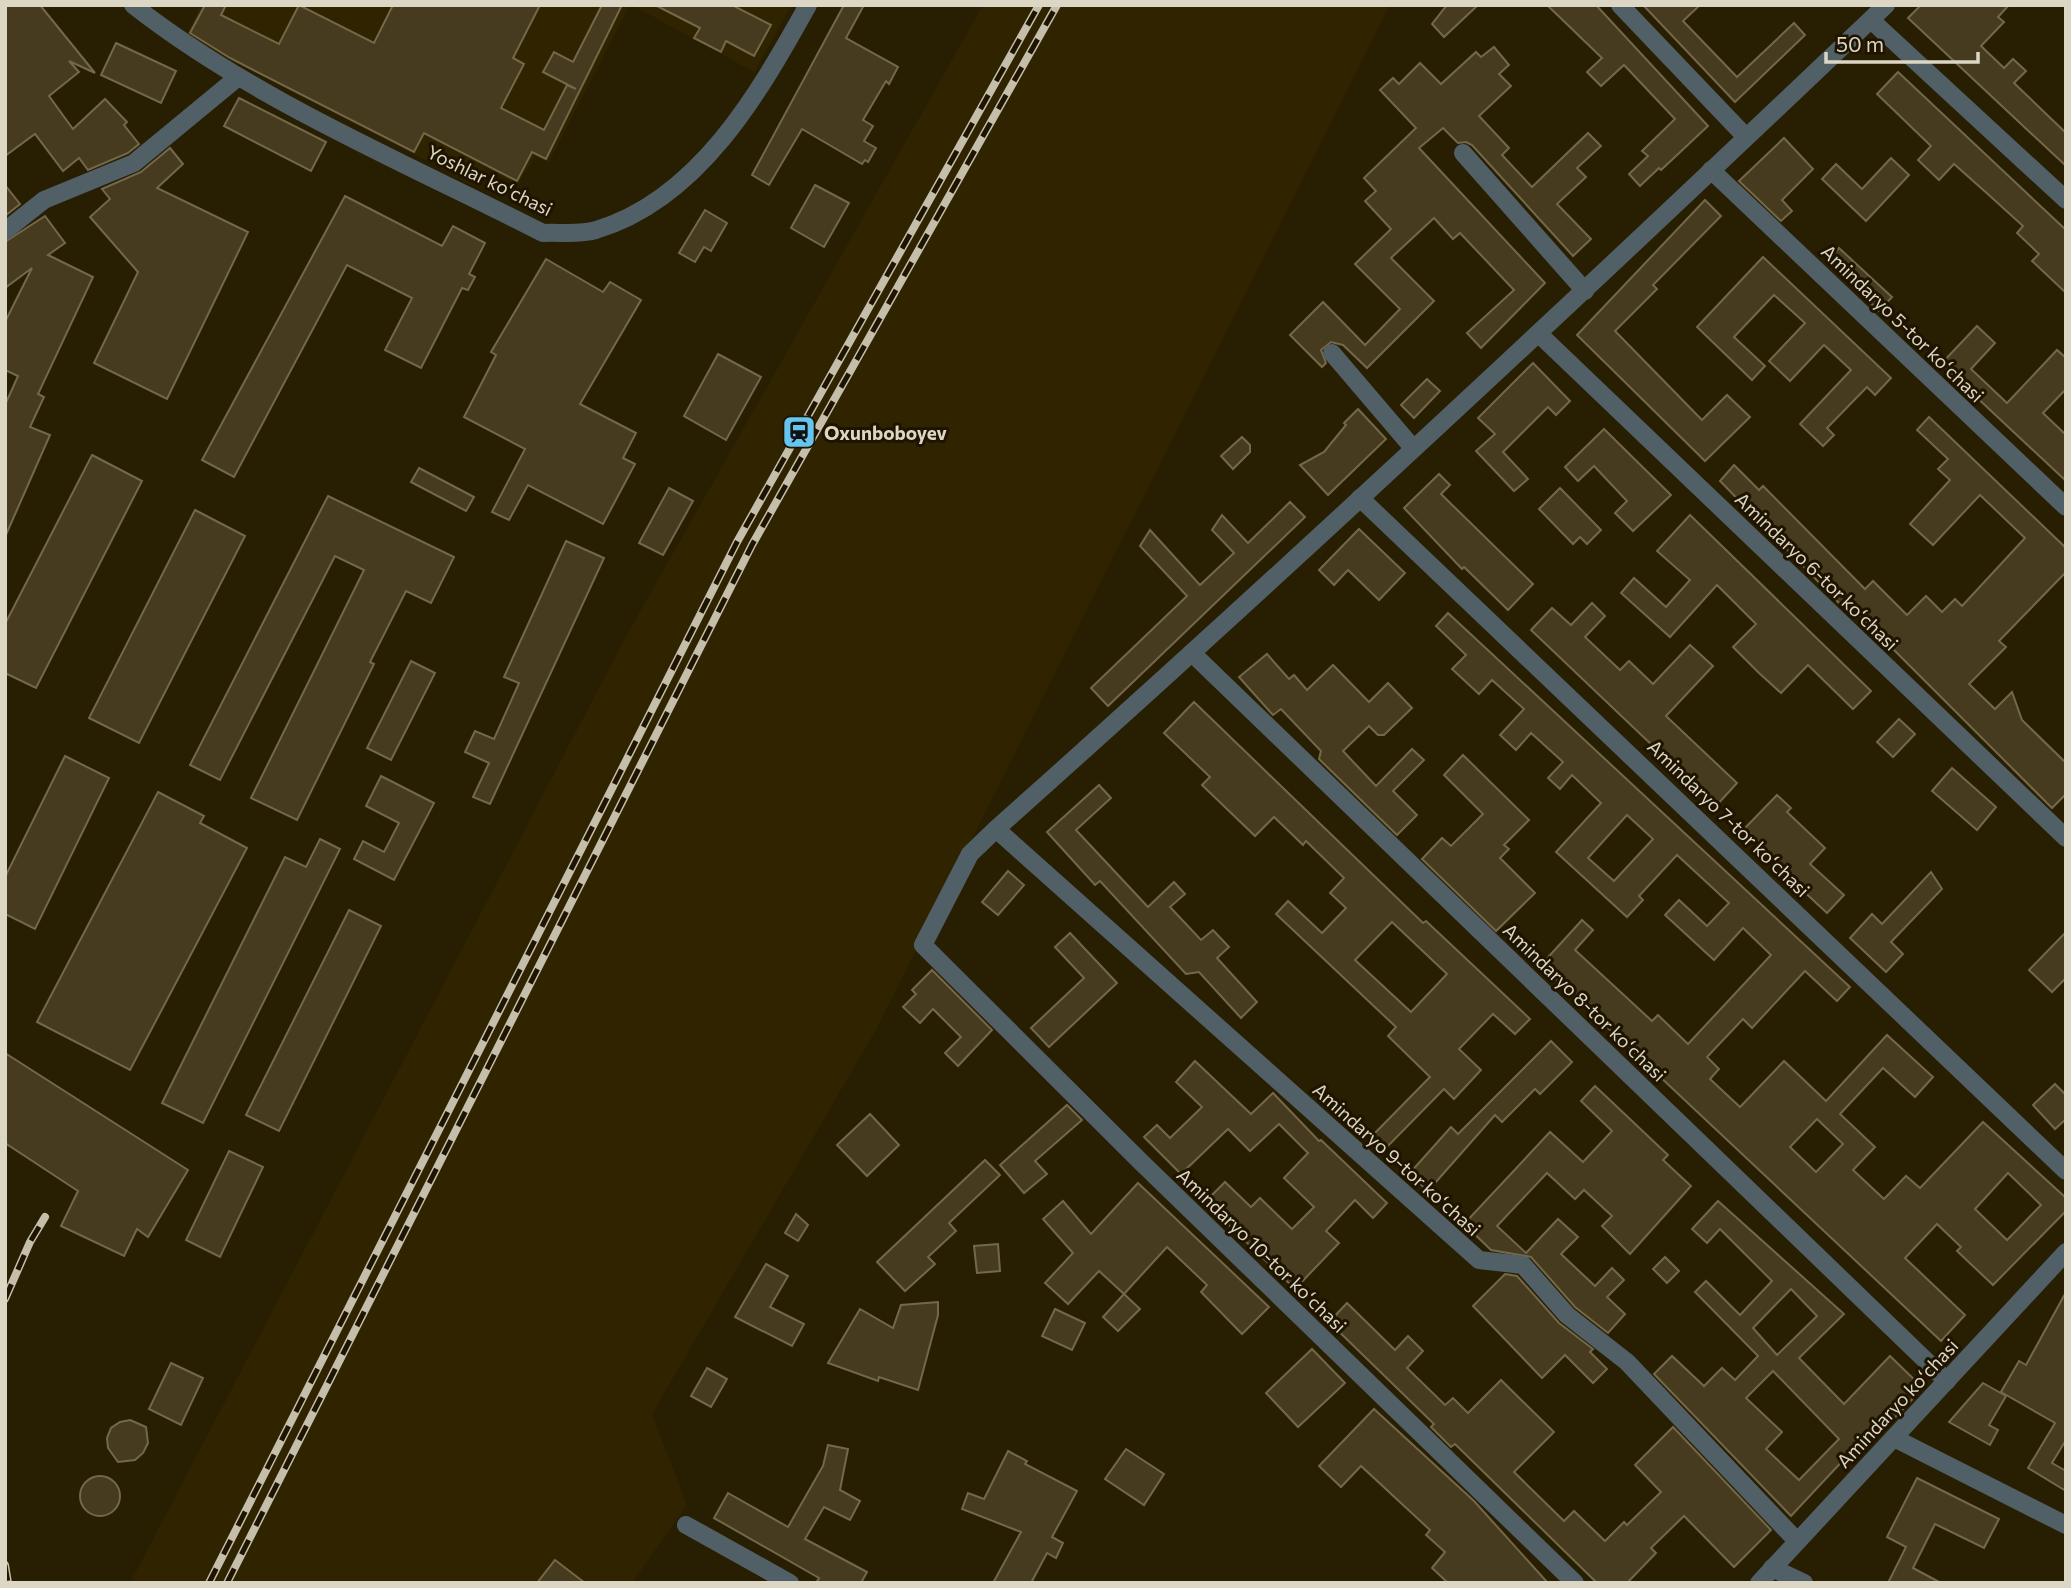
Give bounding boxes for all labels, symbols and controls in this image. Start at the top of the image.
scale bar [1826,21,1978,65]
text: 50 m [1836,31,1884,56]
street label: Yoshlar koʻchasi [424,140,556,220]
street label: Amindaryo 5-tor koʻchasi [1817,239,1989,407]
station icon: Oxunboboyev [780,413,818,451]
place label: Oxunboboyev [824,421,947,444]
street label: Amindaryo 6-tor koʻchasi [1731,487,1903,655]
street label: Amindaryo 7-tor koʻchasi [1643,735,1815,901]
street label: Amindaryo 8-tor koʻchasi [1499,918,1671,1086]
street label: Amindaryo 9-tor koʻchasi [1308,1078,1486,1240]
street label: Amindaryo 10-tor koʻchasi [1173,1163,1351,1337]
street label: Amindaryo koʻchasi [1831,1334,1963,1472]

